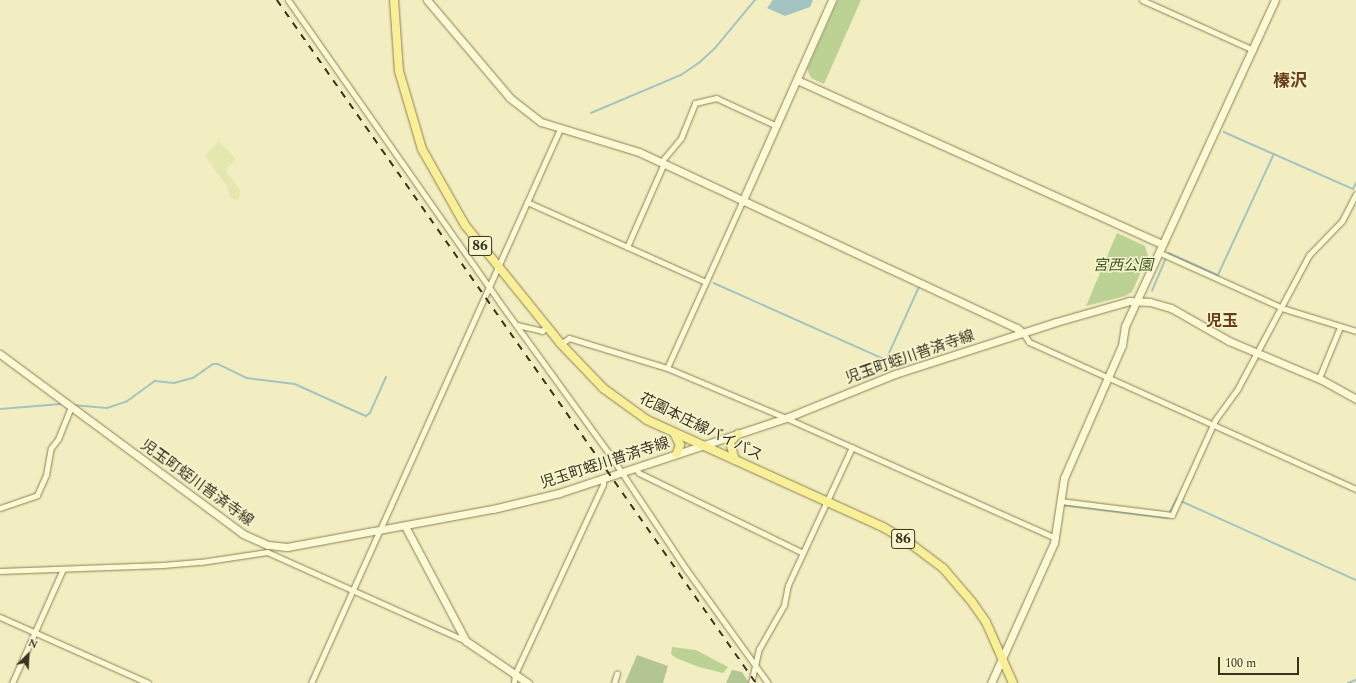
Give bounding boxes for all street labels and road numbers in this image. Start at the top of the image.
road number: 86 [468,234,492,258]
street label: 児玉町蛭川普済寺線 [843,327,977,387]
street label: 花園本庄線バイパス [636,389,766,465]
street label: 児玉町蛭川普済寺線 [538,434,672,492]
street label: 児玉町蛭川普済寺線 [137,436,257,530]
road number: 86 [891,527,915,551]

